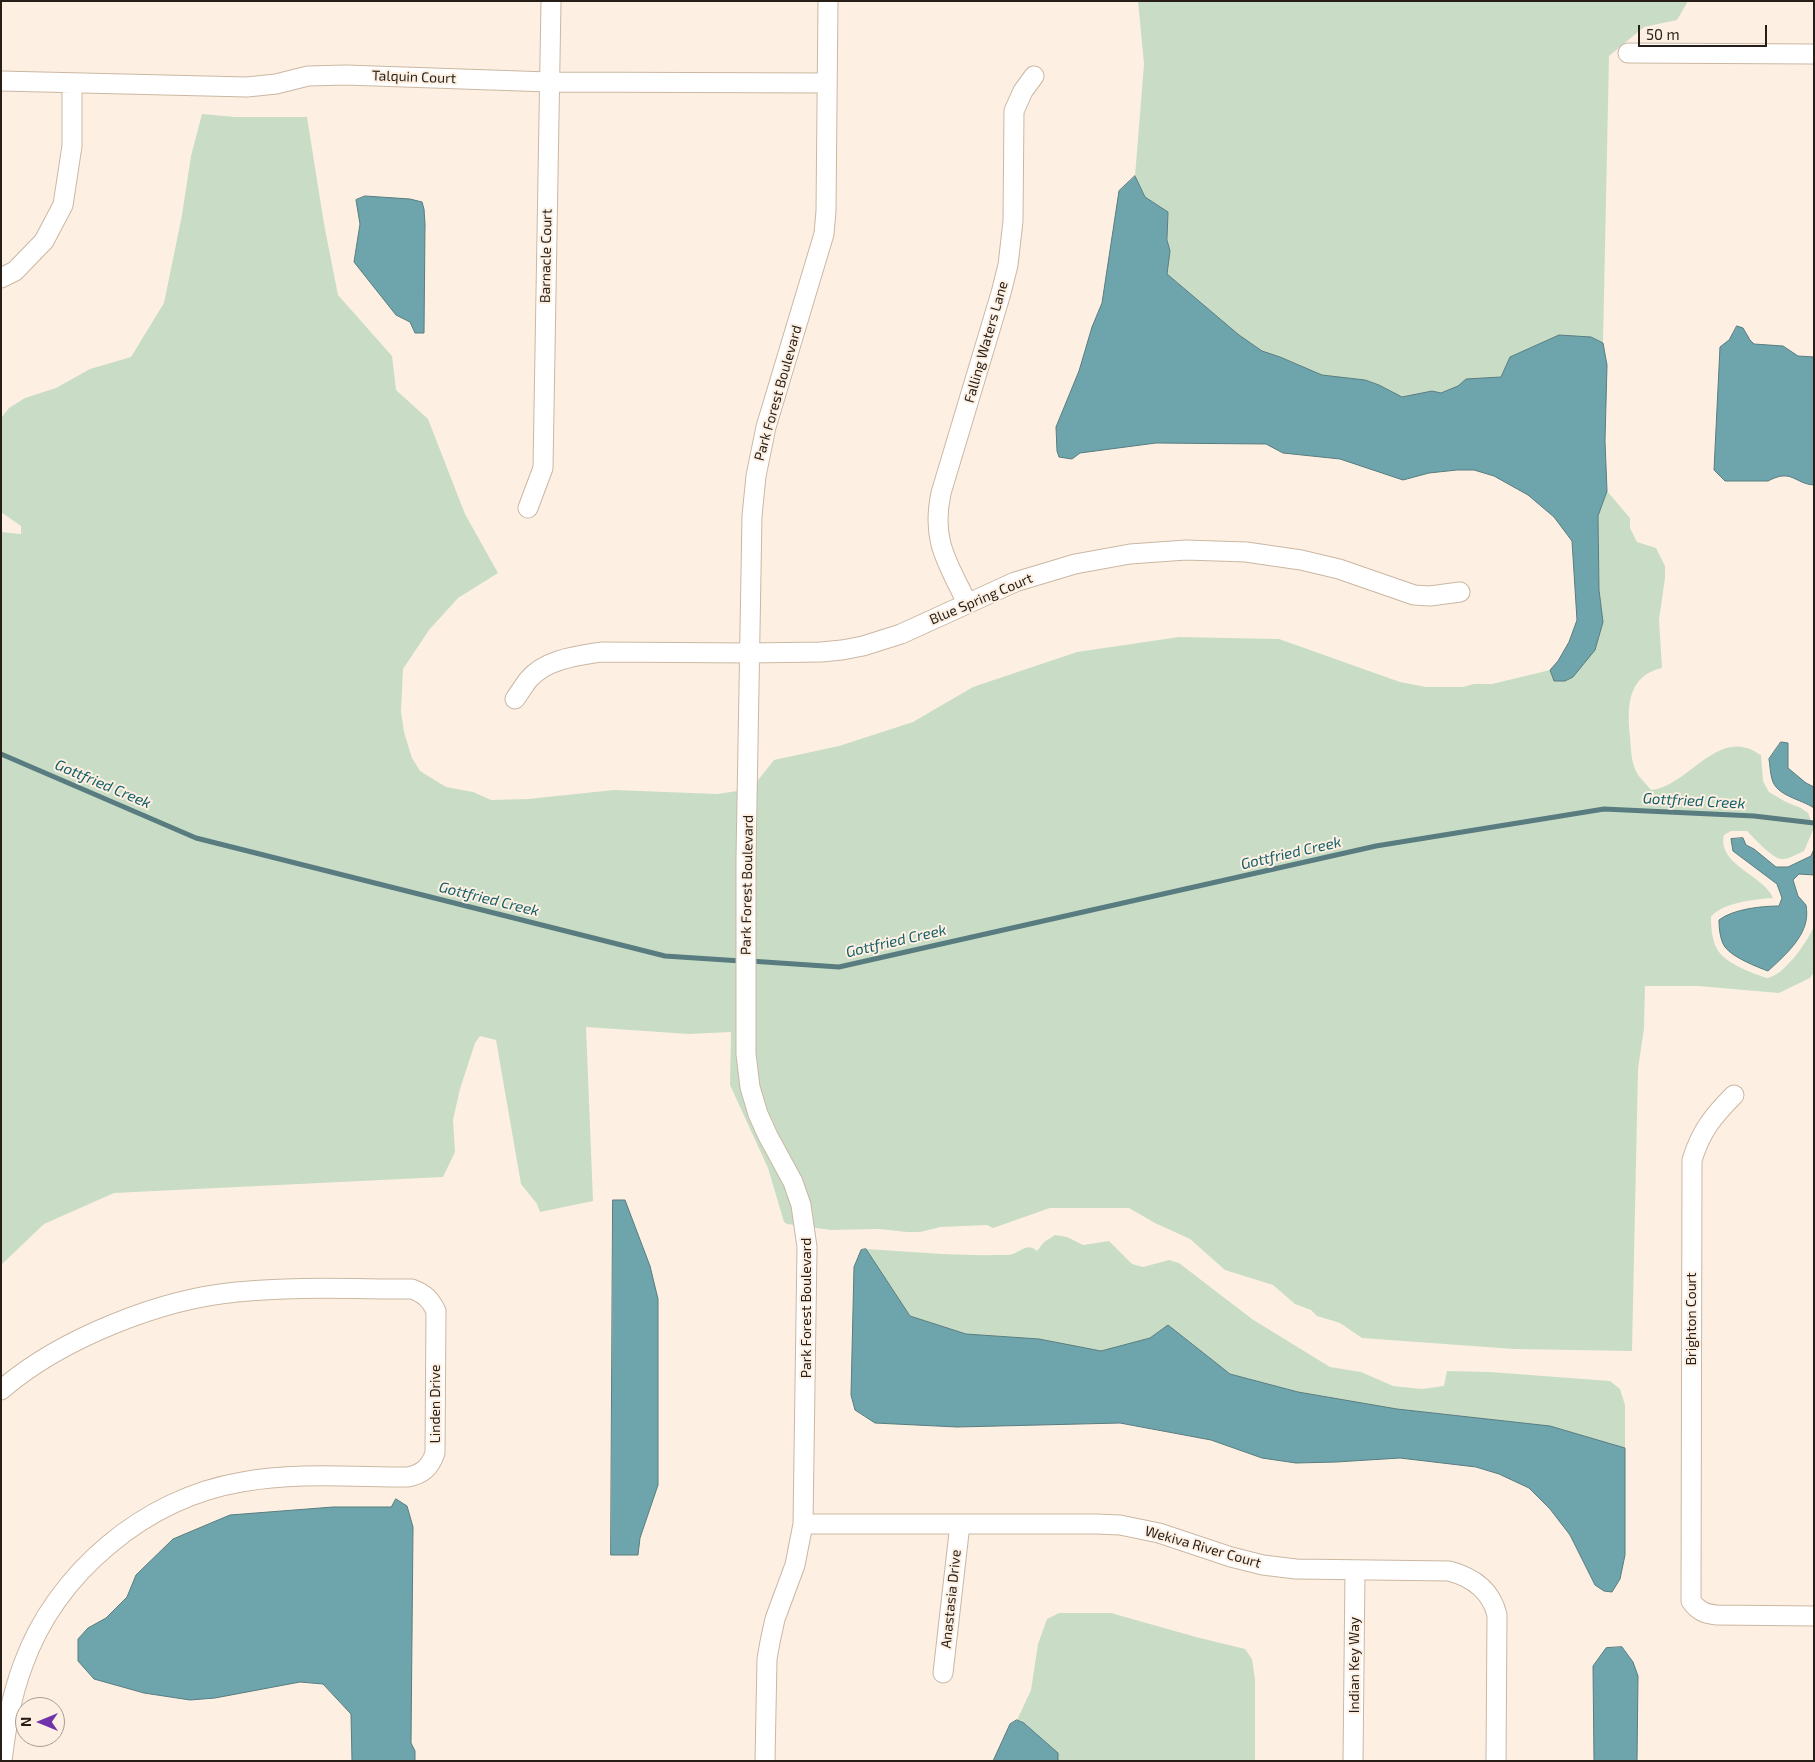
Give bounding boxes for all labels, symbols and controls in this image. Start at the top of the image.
scale bar [1640,15,1769,47]
text: 50 m [1646,25,1680,43]
street label: Talquin Court [372,67,456,87]
street label: Barnacle Court [537,209,555,303]
street label: Falling Waters Lane [961,279,1011,405]
street label: Park Forest Boulevard [751,323,805,463]
street label: Blue Spring Court [927,570,1035,628]
water label: Gottfried Creek [52,756,154,812]
water label: Gottfried Creek [1642,789,1746,813]
street label: Park Forest Boulevard [737,815,757,955]
water label: Gottfried Creek [1239,833,1343,873]
water label: Gottfried Creek [437,878,541,920]
water label: Gottfried Creek [844,921,948,961]
street label: Park Forest Boulevard [798,1238,814,1378]
street label: Brighton Court [1683,1272,1699,1366]
street label: Linden Drive [427,1365,443,1443]
street label: Wekiva River Court [1143,1522,1263,1572]
street label: Anastasia Drive [937,1549,965,1649]
street label: Indian Key Way [1346,1617,1362,1713]
north arrow [15,1697,65,1747]
text: N [17,1717,34,1727]

